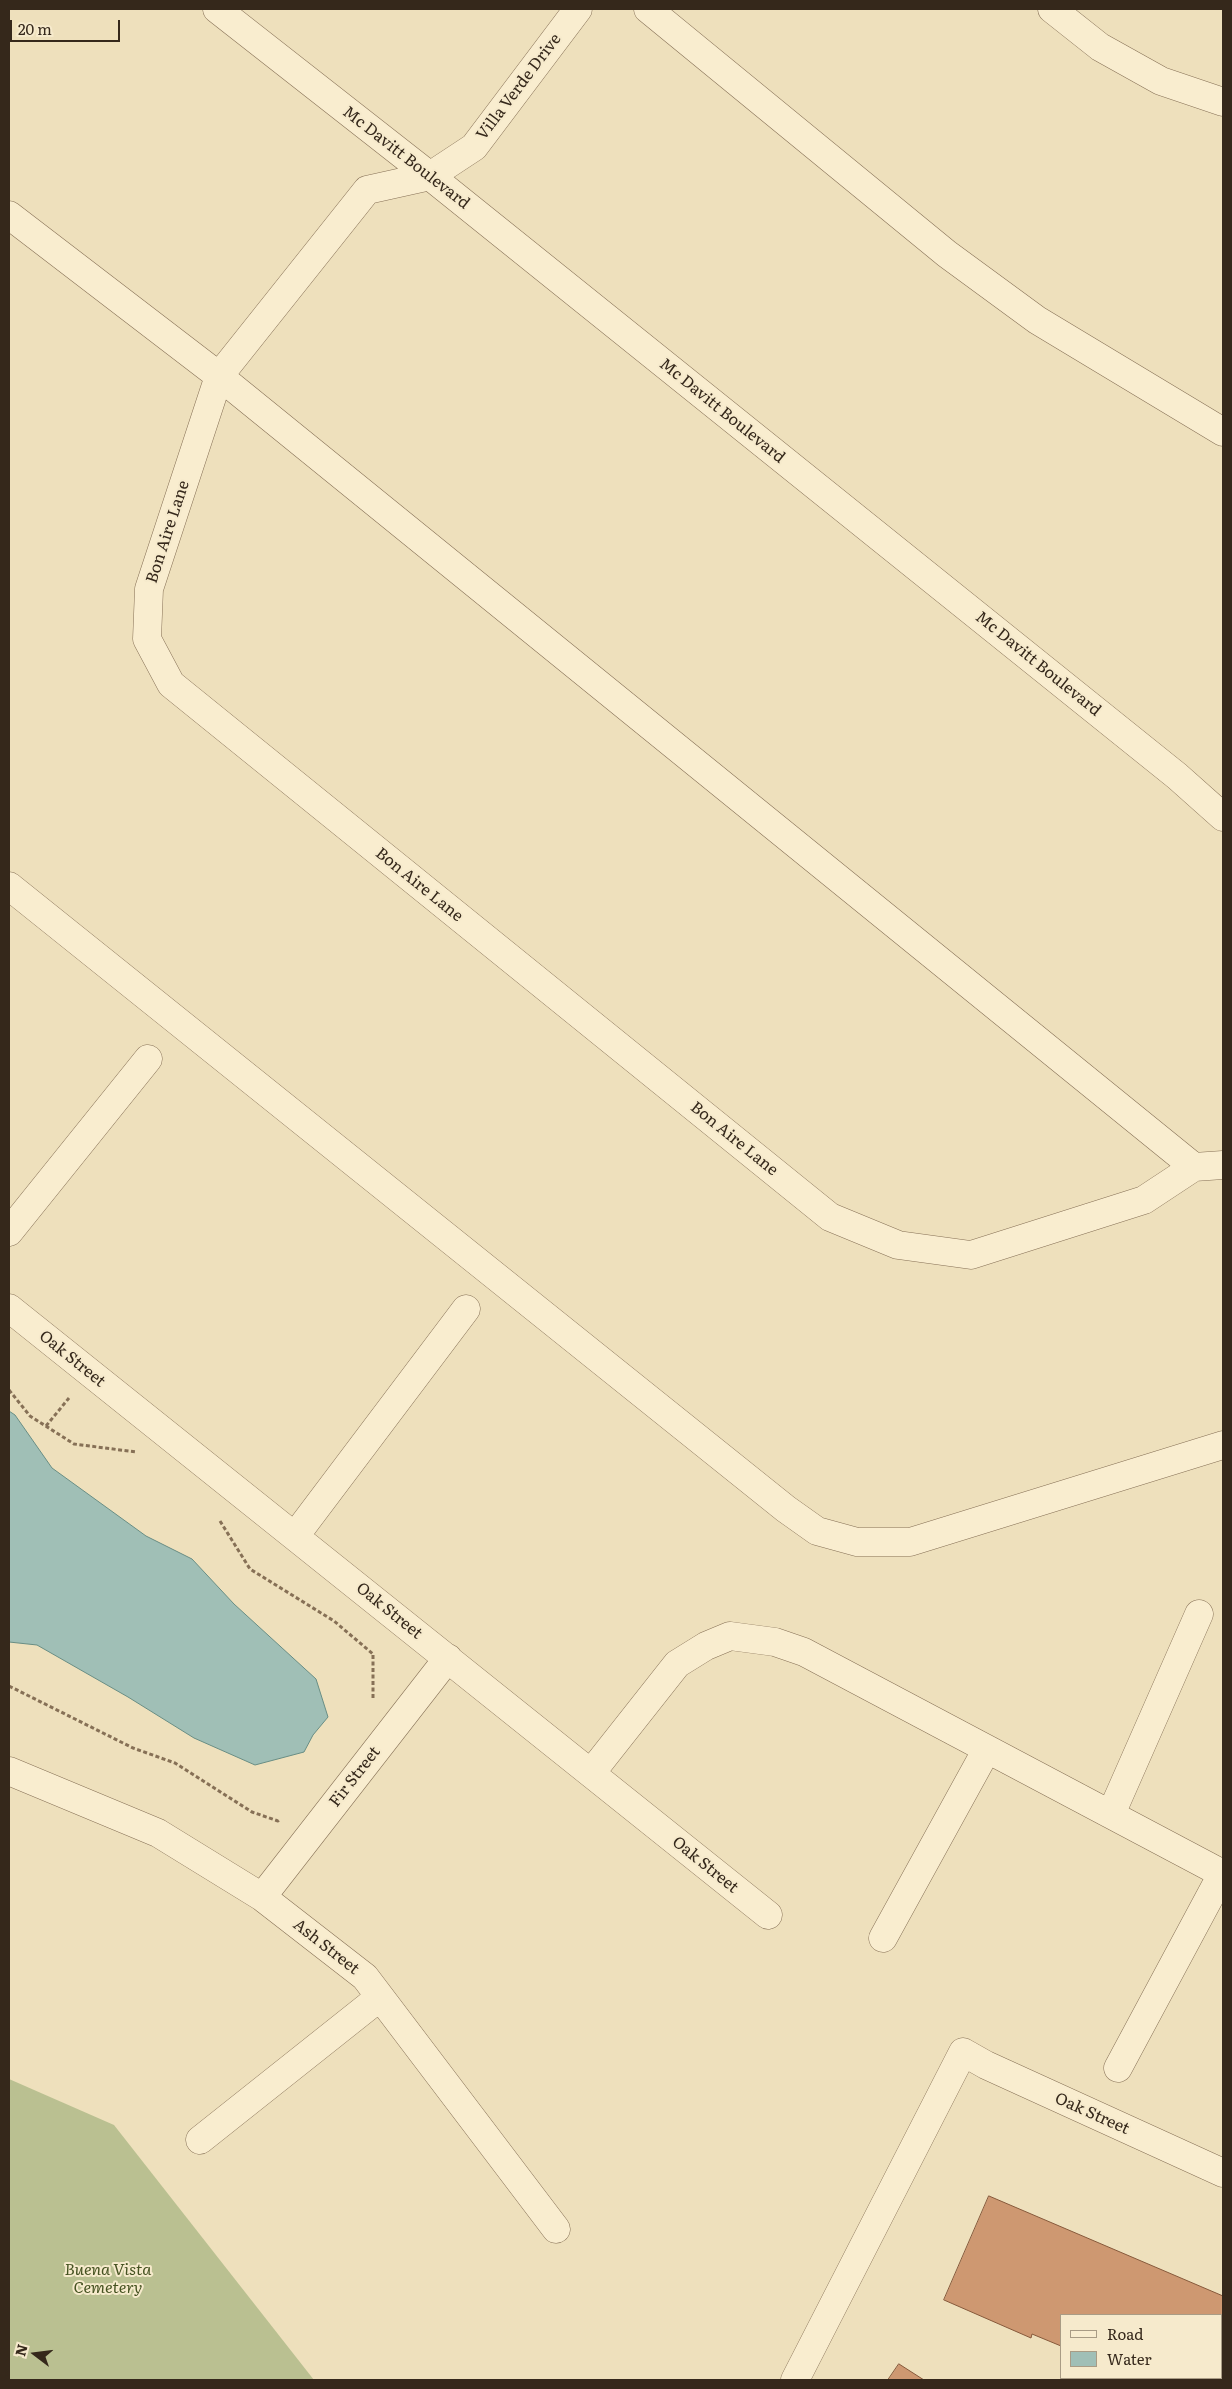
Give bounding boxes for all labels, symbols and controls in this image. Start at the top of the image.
scale bar [12,10,122,42]
text: 20 m [18,17,52,40]
street label: Villa Verde Drive [473,30,565,144]
street label: Mc Davitt Boulevard [339,102,473,214]
street label: Mc Davitt Boulevard [655,355,789,467]
street label: Bon Aire Lane [142,478,194,586]
street label: Mc Davitt Boulevard [971,608,1105,720]
street label: Bon Aire Lane [371,844,467,926]
street label: Bon Aire Lane [686,1098,782,1180]
street label: Oak Street [35,1327,109,1391]
street label: Oak Street [352,1579,426,1643]
street label: Fir Street [325,1743,385,1811]
street label: Oak Street [668,1833,742,1897]
street label: Ash Street [289,1915,363,1979]
street label: Oak Street [1052,2089,1132,2139]
park label: Buena Vista Cemetery [65,2260,151,2298]
legend [1060,2314,1222,2379]
text: Road [1107,2322,1143,2345]
north arrow [10,2329,60,2379]
text: N [9,2342,32,2358]
text: Water [1107,2347,1152,2370]

